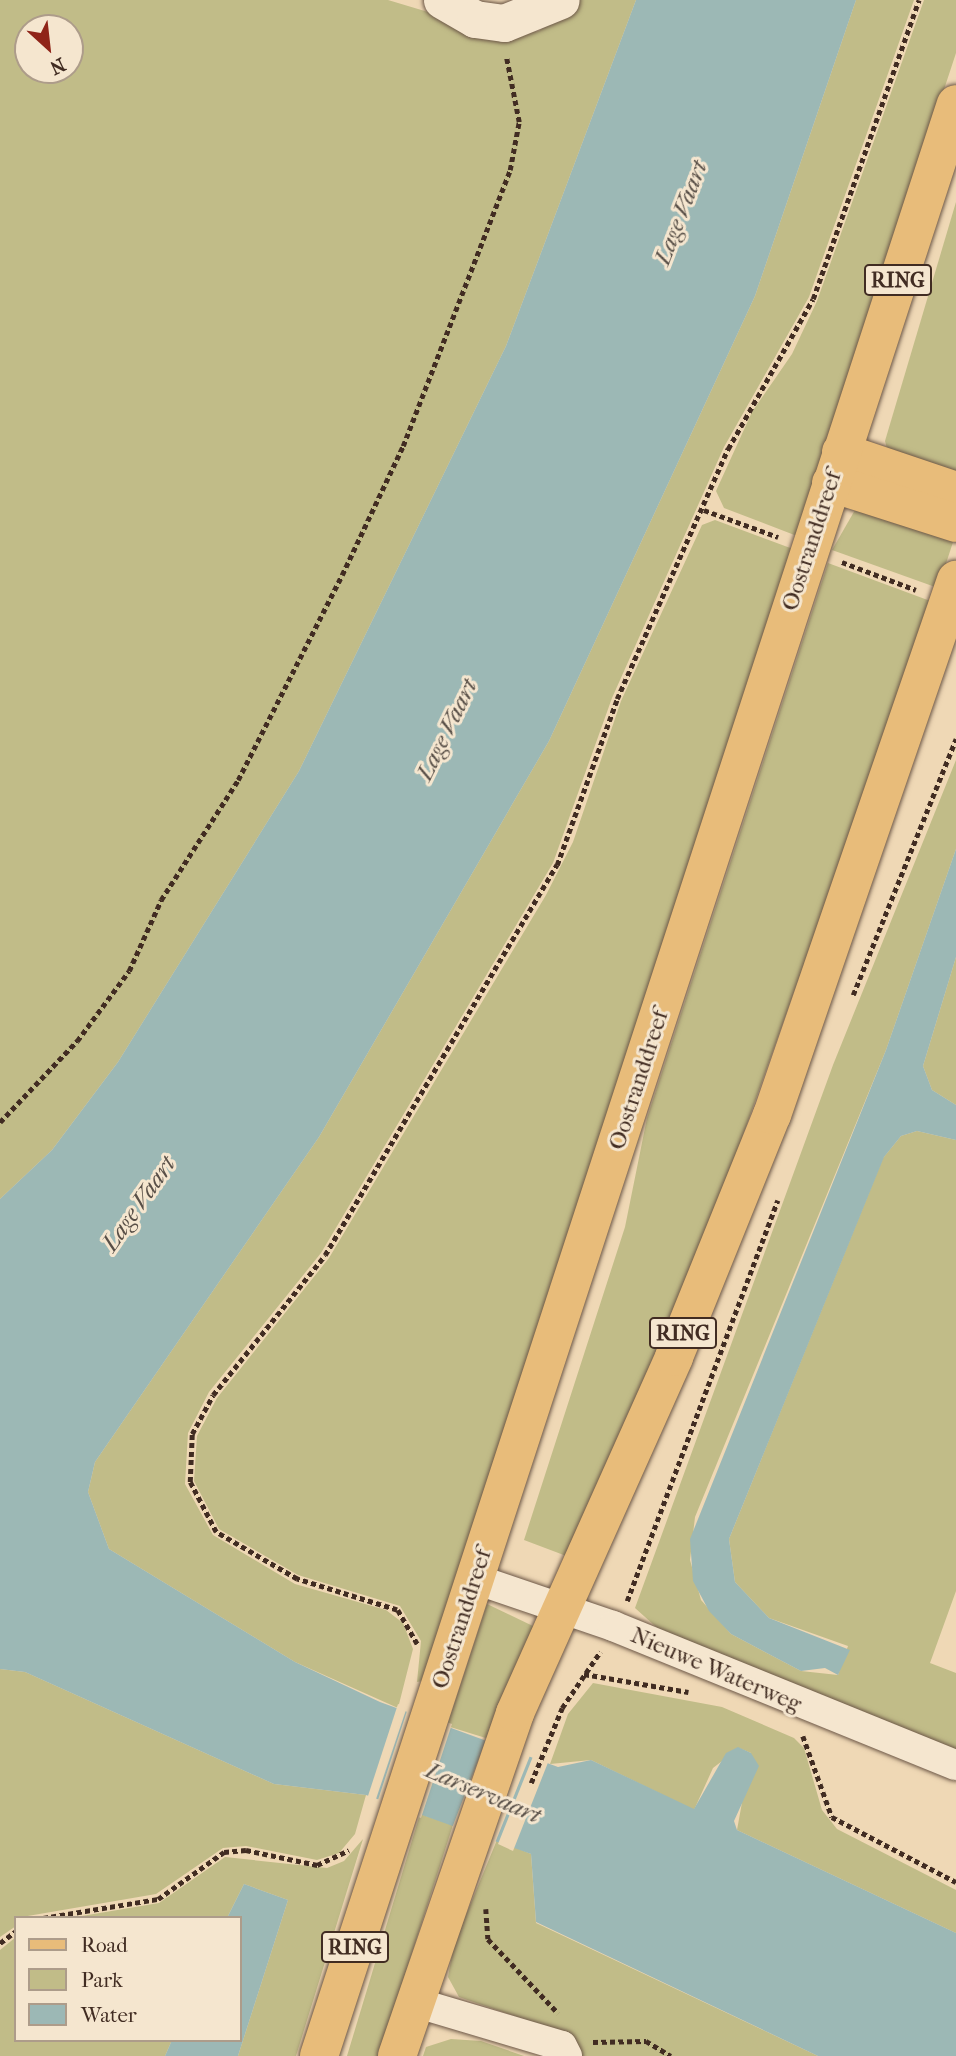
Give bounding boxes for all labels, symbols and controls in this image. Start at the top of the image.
north arrow [14,14,84,84]
text: N [46,53,69,79]
water label: Lage Vaart [648,157,714,269]
road number: RING [863,262,933,298]
street label: Oostranddreef [776,468,848,614]
water label: Lage Vaart [410,675,484,785]
street label: Oostranddreef [603,1007,675,1153]
water label: Lage Vaart [96,1151,182,1257]
road number: RING [648,1316,718,1350]
street label: Oostranddreef [426,1546,498,1692]
street label: Nieuwe Waterweg [627,1622,805,1718]
water label: Larservaart [421,1756,545,1830]
legend [14,1916,242,2042]
road number: RING [320,1930,390,1965]
text: Road [81,1933,128,1957]
text: Park [81,1968,123,1992]
text: Water [81,2003,137,2027]

